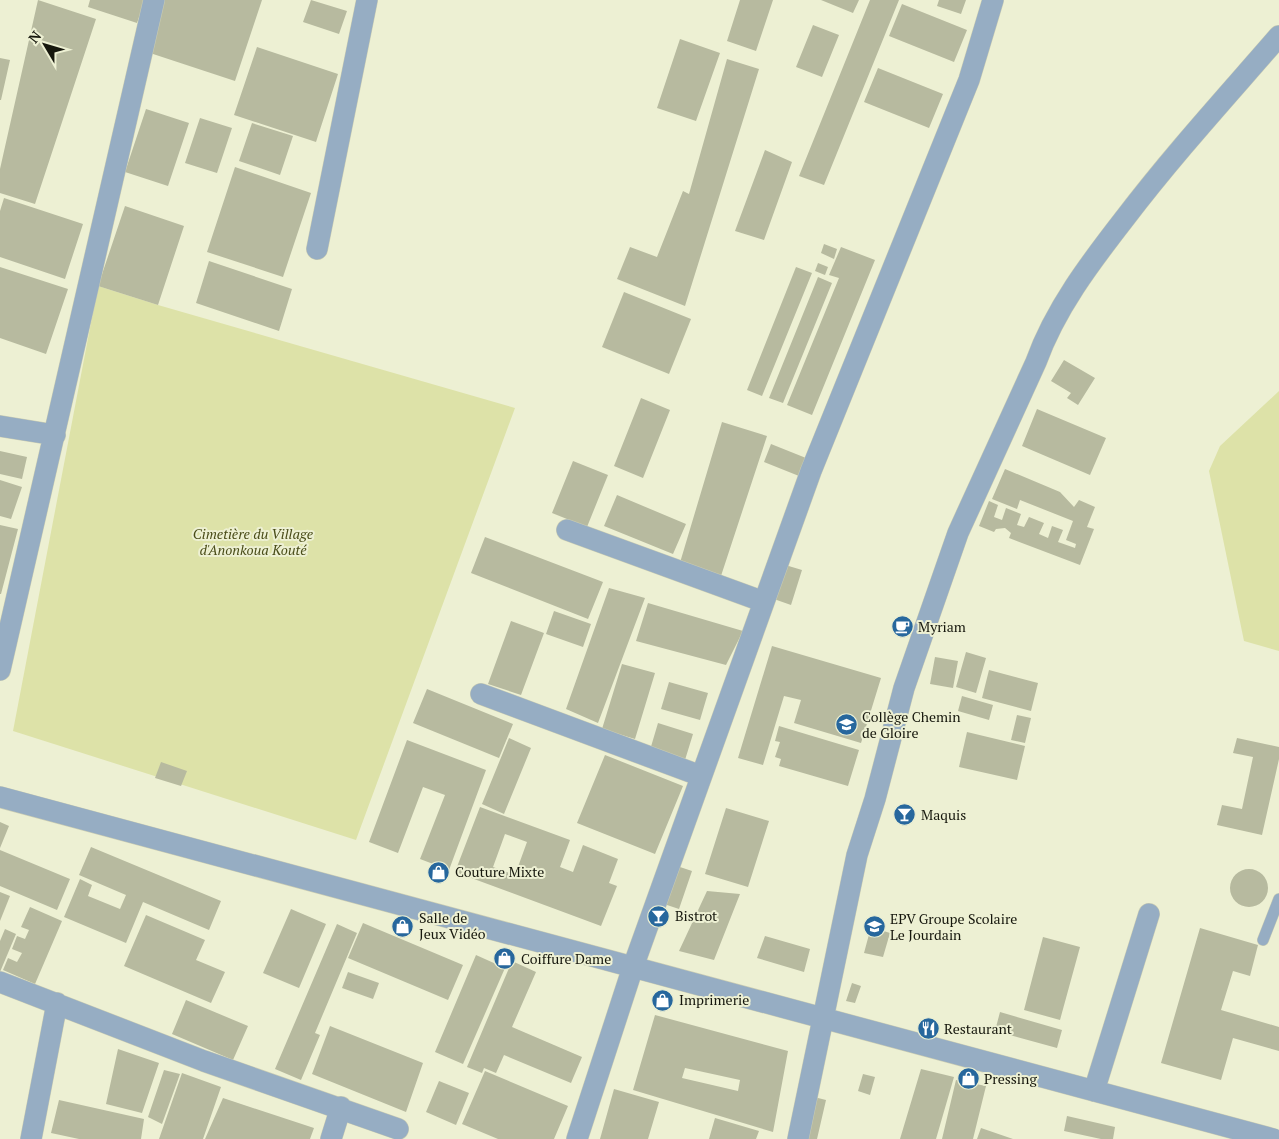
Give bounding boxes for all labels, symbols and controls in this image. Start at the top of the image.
north arrow [20,20,70,70]
text: N [24,26,45,47]
park label: Cimetière du Village d'Anonkoua Kouté [193,524,314,559]
cafe icon: Myriam [890,615,914,639]
place label: Myriam [918,617,966,636]
place label: Collège Chemin de Gloire [862,707,961,742]
school or university icon: Collège Chemin de Gloire [834,713,858,737]
bar icon: Maquis [893,803,917,827]
place label: Maquis [921,805,966,824]
shop icon: Couture Mixte [427,860,451,884]
place label: Couture Mixte [455,862,544,881]
bar icon: Bistrot [647,904,671,928]
place label: Bistrot [675,906,718,925]
place label: Salle de Jeux Vidéo [419,908,486,943]
place label: EPV Groupe Scolaire Le Jourdain [890,909,1017,944]
shop icon: Salle de Jeux Vidéo [391,914,415,938]
school or university icon: EPV Groupe Scolaire Le Jourdain [862,915,886,939]
shop icon: Coiffure Dame [493,947,517,971]
place label: Coiffure Dame [521,949,611,968]
shop icon: Imprimerie [651,988,675,1012]
place label: Imprimerie [679,990,749,1009]
restaurant icon: Restaurant [916,1017,940,1041]
place label: Restaurant [944,1019,1013,1038]
shop icon: Pressing [956,1067,980,1091]
place label: Pressing [984,1069,1037,1088]

